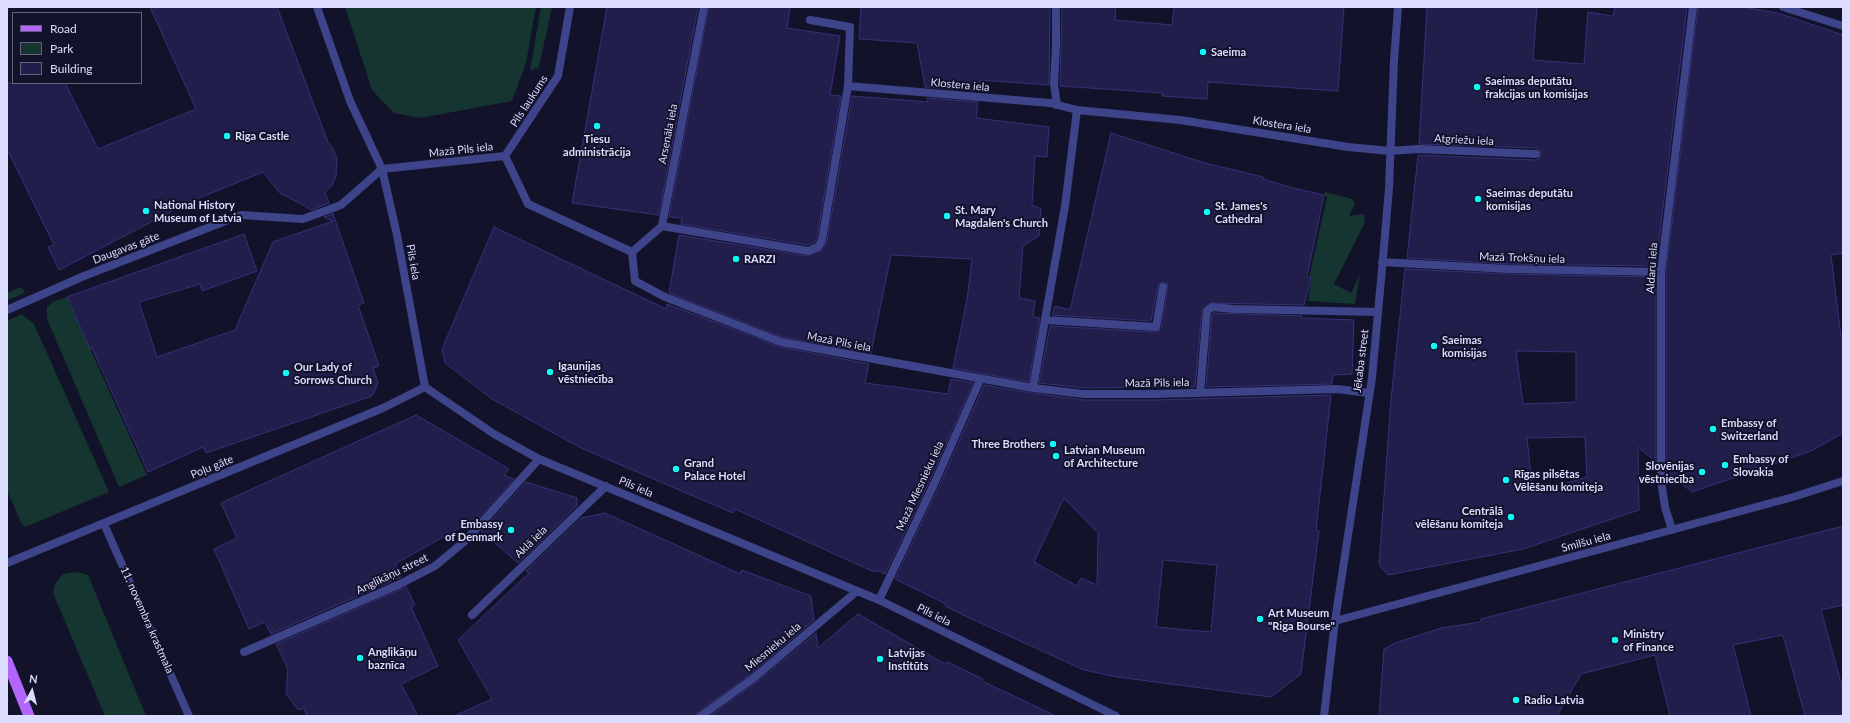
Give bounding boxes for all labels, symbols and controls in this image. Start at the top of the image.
legend [12,12,142,84]
text: Road [50,21,77,36]
text: Park [50,41,73,56]
place label: Saeima [1211,45,1246,59]
marker: Saeima [1198,47,1208,57]
text: Building [50,61,93,76]
street label: Pils laukums [507,73,551,129]
place label: Saeimas deputātu frakcijas un komisijas [1485,74,1588,100]
street label: Klostera iela [930,76,990,94]
marker: Saeimas deputātu frakcijas un komisijas [1472,82,1482,92]
street label: Arsenāla iela [656,103,680,165]
street label: Klostera iela [1252,114,1312,136]
marker: Tiesu administrācija [592,121,602,131]
place label: Riga Castle [235,129,289,143]
marker: Riga Castle [222,131,232,141]
place label: Tiesu administrācija [563,132,631,158]
street label: Atgriežu iela [1434,132,1494,148]
street label: Mazā Pils iela [428,140,494,160]
place label: Saeimas deputātu komisijas [1486,186,1573,212]
marker: Saeimas deputātu komisijas [1473,194,1483,204]
place label: National History Museum of Latvia [154,198,242,224]
place label: St. James's Cathedral [1215,199,1267,225]
place label: St. Mary Magdalen's Church [955,203,1048,229]
marker: National History Museum of Latvia [141,206,151,216]
marker: St. James's Cathedral [1202,207,1212,217]
marker: St. Mary Magdalen's Church [942,211,952,221]
street label: Daugavas gāte [91,229,161,267]
street label: Aldaru iela [1644,242,1660,294]
street label: Pils iela [403,243,423,281]
street label: Mazā Trokšņu iela [1479,250,1565,266]
place label: RARZI [744,252,776,266]
marker: RARZI [731,254,741,264]
street label: Mazā Pils iela [806,329,872,355]
street label: Jēkaba street [1351,329,1371,393]
place label: Saeimas komisijas [1442,333,1487,359]
marker: Saeimas komisijas [1429,341,1439,351]
place label: Igaunijas vēstniecība [558,359,613,385]
place label: Our Lady of Sorrows Church [294,360,372,386]
marker: Igaunijas vēstniecība [545,367,555,377]
marker: Our Lady of Sorrows Church [281,368,291,378]
street label: Mazā Pils iela [1125,376,1189,390]
place label: Embassy of Switzerland [1721,416,1778,442]
marker: Embassy of Switzerland [1708,424,1718,434]
place label: Three Brothers [972,437,1045,451]
street label: Mazā Miesnieku iela [893,439,947,533]
marker: Three Brothers [1048,439,1058,449]
place label: Latvian Museum of Architecture [1064,443,1145,469]
marker: Latvian Museum of Architecture [1051,451,1061,461]
street label: Poļu gāte [189,452,235,482]
place label: Embassy of Slovakia [1733,452,1788,478]
place label: Grand Palace Hotel [684,456,745,482]
place label: Slovēnijas vēstniecība [1639,459,1694,485]
marker: Embassy of Slovakia [1720,460,1730,470]
marker: Grand Palace Hotel [671,464,681,474]
place label: Rīgas pilsētas Vēlēšanu komiteja [1514,467,1603,493]
marker: Slovēnijas vēstniecība [1697,467,1707,477]
street label: Pils iela [617,474,655,500]
marker: Rīgas pilsētas Vēlēšanu komiteja [1501,475,1511,485]
place label: Centrālā vēlēšanu komiteja [1415,504,1503,530]
marker: Centrālā vēlēšanu komiteja [1506,512,1516,522]
place label: Embassy of Denmark [445,517,503,543]
street label: Aklā iela [512,523,550,561]
marker: Embassy of Denmark [506,525,516,535]
street label: Smilšu iela [1560,529,1612,555]
street label: Anglikāņu street [354,551,430,597]
street label: 11. novembra krastmala [118,565,176,675]
street label: Pils iela [915,601,953,629]
place label: Art Museum "Riga Bourse" [1268,606,1335,632]
marker: Art Museum "Riga Bourse" [1255,614,1265,624]
street label: Miesnieku iela [742,620,804,674]
place label: Ministry of Finance [1623,627,1674,653]
marker: Ministry of Finance [1610,635,1620,645]
place label: Anglikāņu baznīca [368,645,417,671]
place label: Latvijas Institūts [888,646,929,672]
marker: Anglikāņu baznīca [355,653,365,663]
marker: Latvijas Institūts [875,654,885,664]
north arrow [12,671,52,711]
text: N [29,672,39,686]
place label: Radio Latvia [1524,693,1584,707]
marker: Radio Latvia [1511,695,1521,705]

